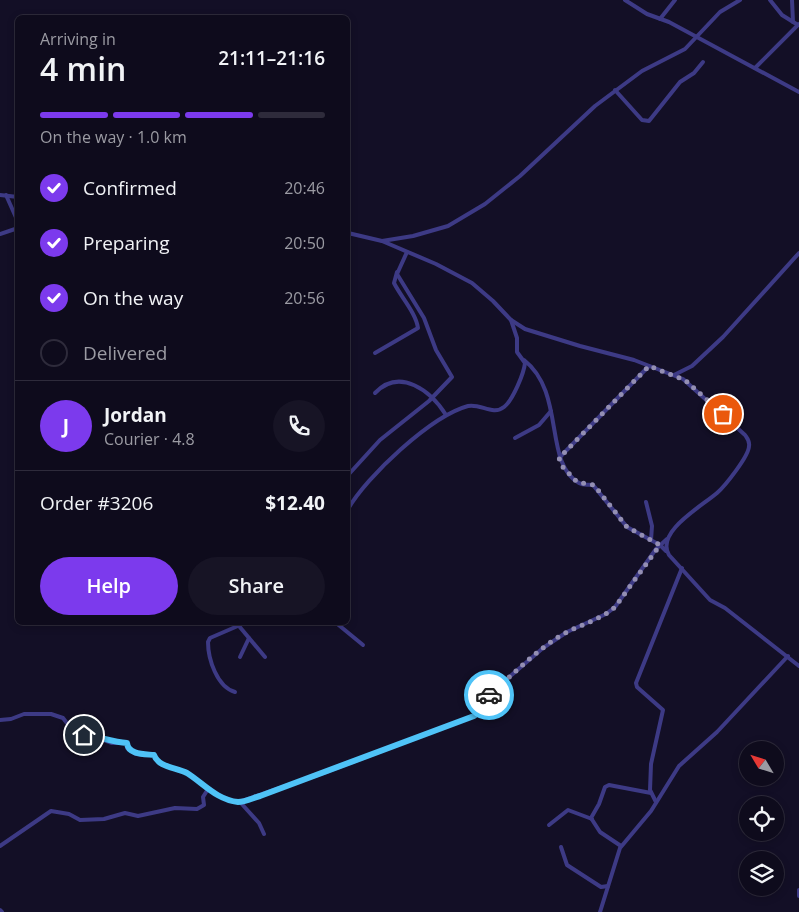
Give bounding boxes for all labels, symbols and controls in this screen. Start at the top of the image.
text: Arriving in [40,28,116,50]
text: 21:11–21:16 [218,45,325,71]
text: 4 min [40,47,126,90]
text: On the way · 1.0 km [40,126,187,148]
icon: check [40,174,68,202]
text: Confirmed [83,175,177,201]
text: 20:46 [284,177,325,199]
icon: check [40,229,68,257]
text: Preparing [83,230,170,256]
text: 20:50 [284,232,325,254]
icon: check [40,284,68,312]
text: On the way [83,285,183,311]
text: 20:56 [284,287,325,309]
text: Delivered [83,340,167,366]
pin [702,393,744,435]
button: phone [273,400,325,452]
icon: bag [709,400,737,428]
text: Jordan [104,402,167,428]
text: J [63,413,69,439]
text: Courier · 4.8 [104,428,195,450]
text: Order #3206 [40,490,153,516]
text: $12.40 [265,490,325,516]
button: Help [40,557,178,615]
button: Share [188,557,325,615]
courier [464,670,514,720]
icon: car [475,681,503,709]
pin [63,714,105,756]
icon: home [70,721,98,749]
north arrow [739,741,784,786]
map controls [739,741,784,896]
button: locate [739,796,784,841]
button: layers [739,851,784,896]

